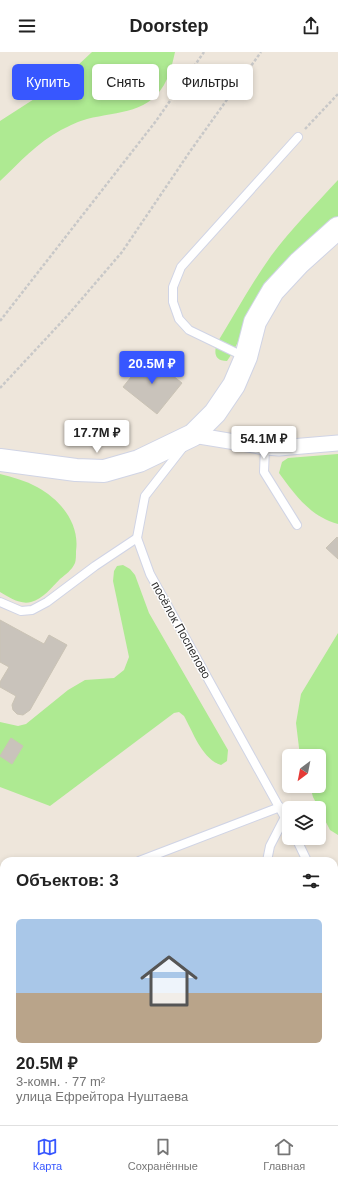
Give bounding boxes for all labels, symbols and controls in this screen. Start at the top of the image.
icon: menu [16,15,38,37]
icon: share [300,15,322,37]
text: Doorstep [129,16,209,36]
chip: Купить [12,64,84,100]
chip: Снять [92,64,159,100]
chip: Фильтры [167,64,253,100]
pin: 20.5M ₽ [115,351,189,385]
text: 20.5M ₽ [128,356,176,371]
pin: 17.7M ₽ [60,420,134,454]
text: 17.7M ₽ [73,425,121,440]
pin: 54.1M ₽ [227,426,301,460]
text: 54.1M ₽ [240,431,288,446]
street label: посёлок Поспелово [148,579,214,681]
north arrow [282,749,326,793]
map controls [282,749,326,845]
button: layers [282,801,326,845]
icon: filters [300,870,322,892]
text: Объектов: 3 [16,871,119,890]
icon: home [133,945,205,1017]
text: 20.5M ₽ [16,1054,78,1073]
text: 3-комн. · 77 m² [16,1074,105,1089]
text: улица Ефрейтора Нуштаева [16,1089,188,1104]
tab: Карта [33,1136,62,1172]
tab: Сохранённые [128,1136,198,1172]
tab: Главная [263,1136,305,1172]

